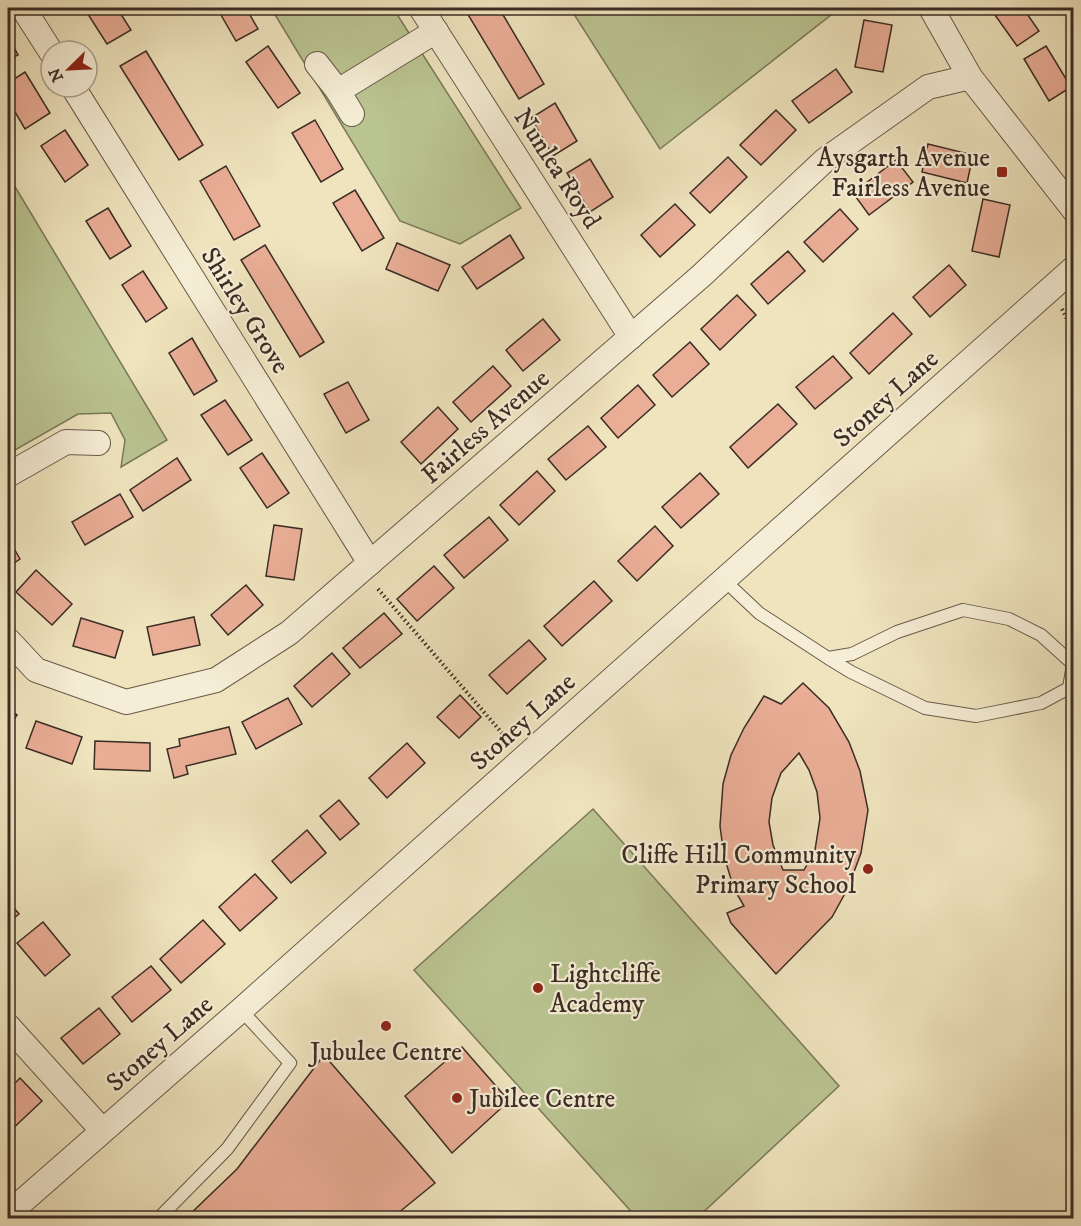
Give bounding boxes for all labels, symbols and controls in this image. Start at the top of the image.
north arrow [39,39,99,99]
text: N [44,65,68,85]
street label: Nunlea Royd [506,102,608,235]
place label: Aysgarth Avenue Fairless Avenue [817,142,990,205]
marker: Aysgarth Avenue Fairless Avenue [995,165,1009,179]
street label: Shirley Grove [193,242,296,380]
street label: Stoney Lane [826,343,946,455]
street label: Fairless Avenue [415,363,557,492]
street label: Stoney Lane [463,666,583,778]
place label: Cliffe Hill Community Primary School [621,839,857,902]
marker: Cliffe Hill Community Primary School [861,862,875,876]
place label: Lightcliffe Academy [550,958,661,1021]
marker: Lightcliffe Academy [531,981,545,995]
street label: Stoney Lane [100,989,220,1100]
marker: Jubulee Centre [379,1019,393,1033]
place label: Jubulee Centre [308,1036,462,1069]
place label: Jubilee Centre [467,1083,615,1116]
marker: Jubilee Centre [450,1091,464,1105]

